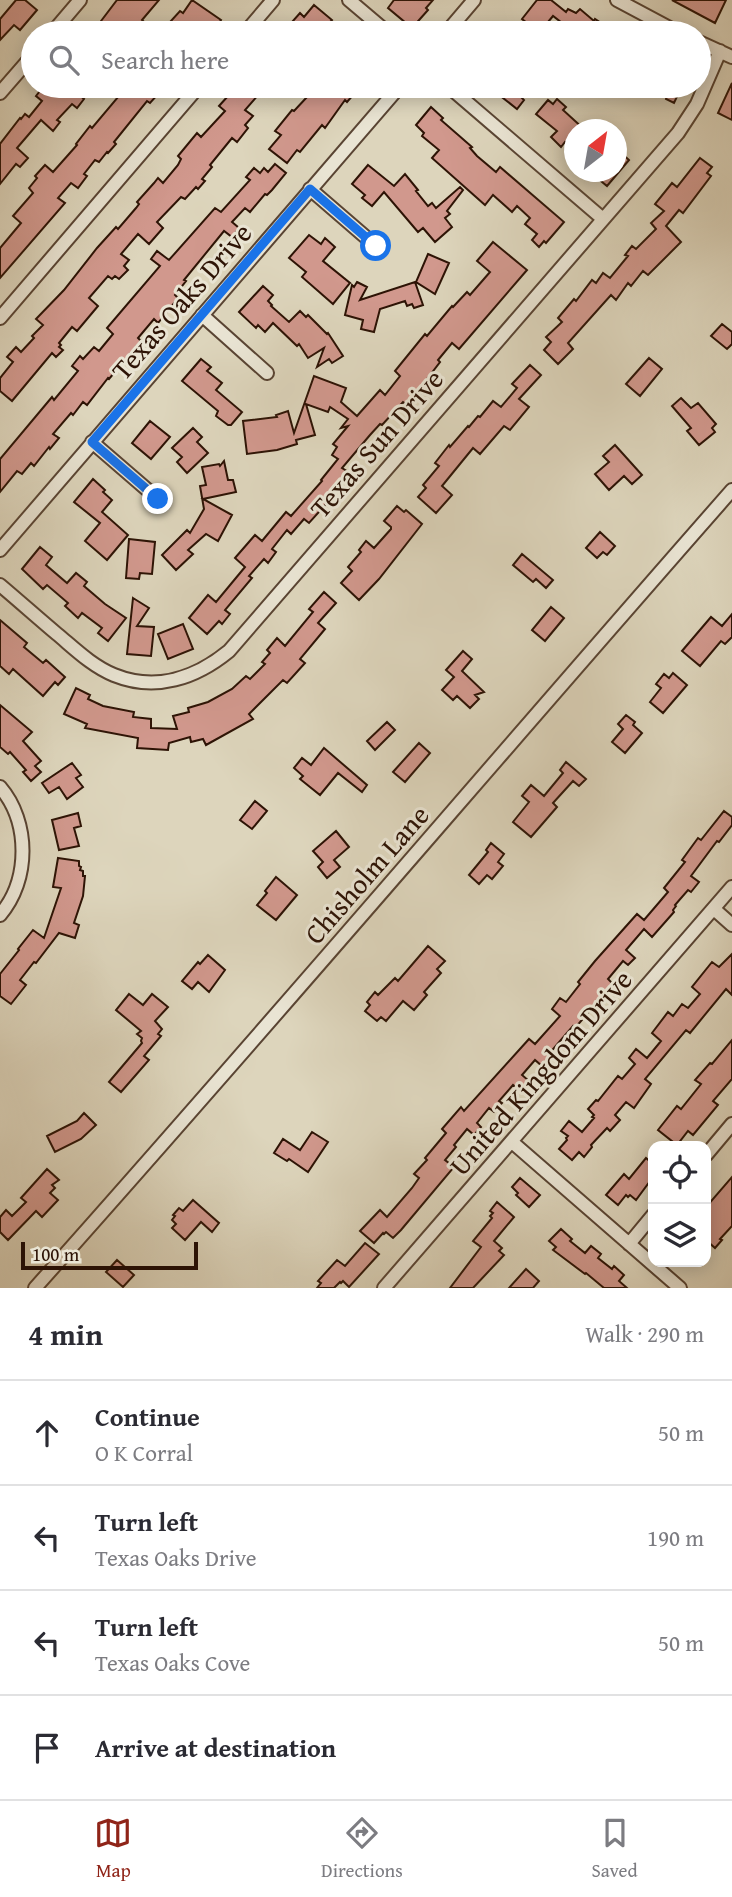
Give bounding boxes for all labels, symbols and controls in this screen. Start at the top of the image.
search box [21,21,711,98]
text: Search here [101,40,229,79]
icon: search [45,41,83,79]
north arrow [564,119,627,182]
street label: Texas Oaks Drive [101,213,261,389]
route start [360,230,391,261]
street label: Texas Sun Drive [300,360,452,526]
route end [142,483,173,514]
street label: Chisholm Lane [294,795,438,953]
street label: United Kingdom Drive [439,960,641,1184]
map controls [648,1141,711,1267]
button: locate [648,1141,711,1204]
button: layers [648,1204,711,1267]
scale bar [21,1239,198,1271]
text: 100 m [32,1240,79,1268]
text: 4 min [28,1312,103,1356]
text: Walk · 290 m [585,1317,704,1350]
text: Continue [95,1397,200,1436]
icon: ahead [28,1414,66,1452]
text: 50 m [658,1416,704,1449]
text: O K Corral [95,1436,193,1469]
text: Turn left [95,1502,198,1541]
icon: left [28,1519,66,1557]
text: 190 m [647,1521,704,1554]
text: Texas Oaks Drive [95,1541,257,1574]
text: Turn left [95,1607,198,1646]
icon: left [28,1624,66,1662]
text: 50 m [658,1626,704,1659]
text: Texas Oaks Cove [95,1646,250,1679]
text: Arrive at destination [95,1728,336,1767]
icon: arrive [28,1729,66,1767]
tab: Map [94,1814,132,1884]
tab: Directions [321,1814,403,1884]
tab: Saved [592,1814,638,1884]

